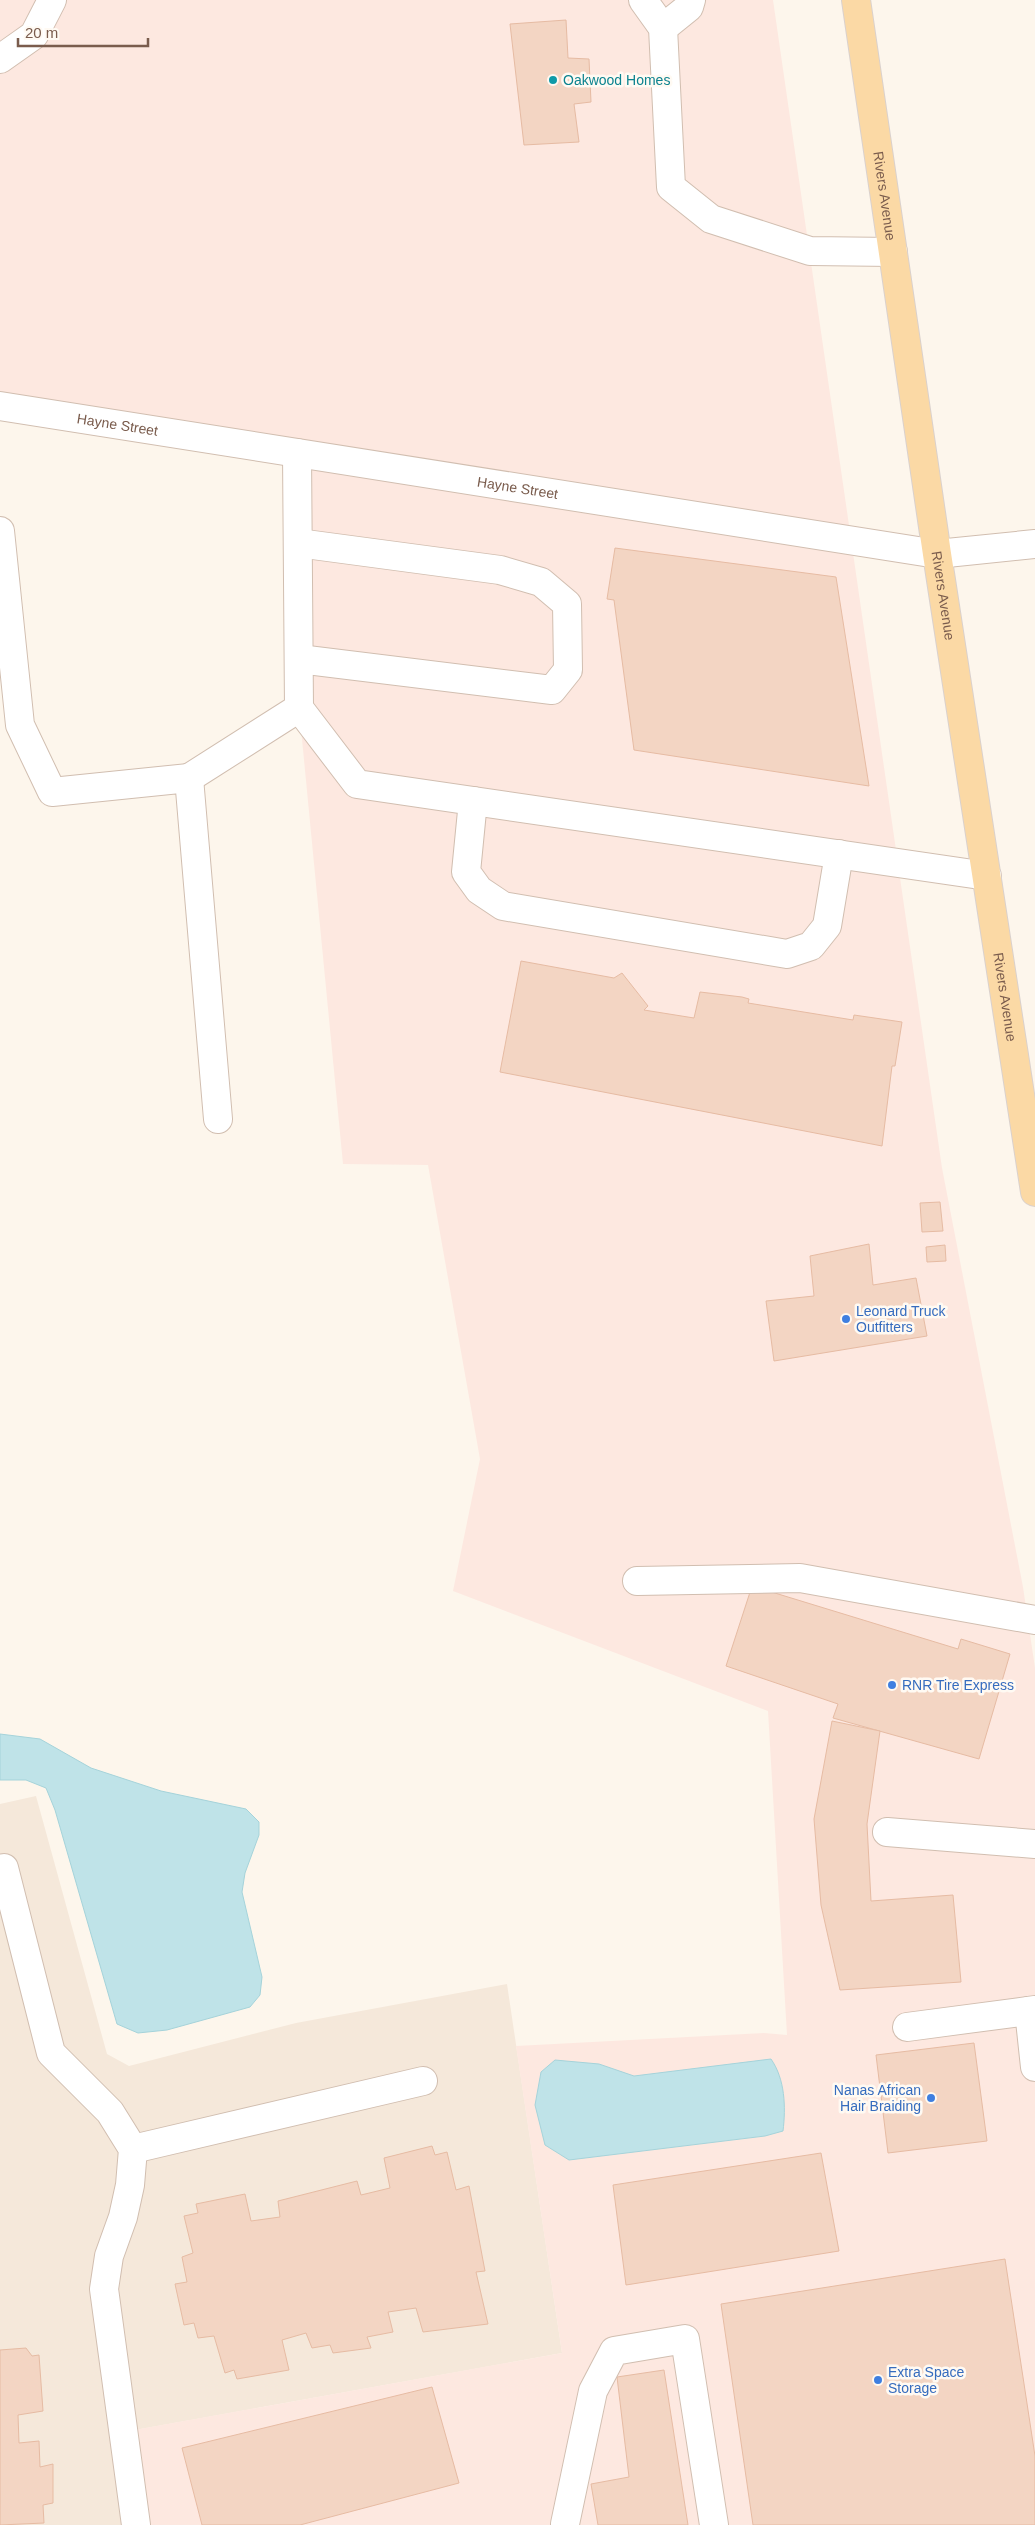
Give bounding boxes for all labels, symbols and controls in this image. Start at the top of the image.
scale bar [18,15,148,47]
text: 20 m [25,24,58,41]
place label: Oakwood Homes [563,72,670,88]
marker: Oakwood Homes [547,74,559,86]
street label: Rivers Avenue [870,150,899,242]
street label: Hayne Street [76,410,159,439]
street label: Hayne Street [476,473,559,502]
street label: Rivers Avenue [929,550,958,642]
street label: Rivers Avenue [990,951,1020,1043]
place label: Leonard Truck Outfitters [856,1303,946,1335]
marker: Leonard Truck Outfitters [840,1313,852,1325]
place label: RNR Tire Express [902,1677,1014,1693]
marker: RNR Tire Express [886,1679,898,1691]
place label: Nanas African Hair Braiding [834,2082,921,2114]
marker: Nanas African Hair Braiding [925,2092,937,2104]
place label: Extra Space Storage [888,2364,964,2396]
marker: Extra Space Storage [872,2374,884,2386]

